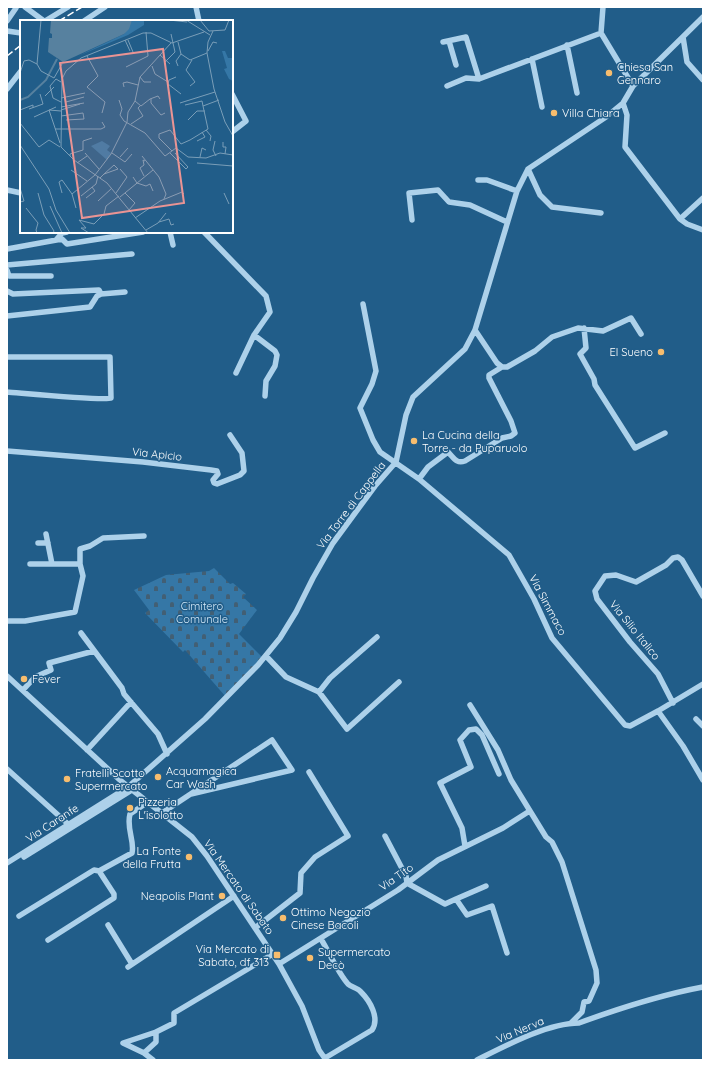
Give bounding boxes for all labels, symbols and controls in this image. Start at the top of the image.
inset map [20,20,233,233]
place label: Chiesa San Gennaro [617,60,673,87]
marker: Chiesa San Gennaro [604,68,614,78]
place label: Villa Chiara [562,106,620,120]
marker: Villa Chiara [549,108,559,118]
place label: El Sueno [610,345,653,359]
marker: El Sueno [656,347,666,357]
place label: La Cucina della Torre - da Puparuolo [422,428,528,455]
marker: La Cucina della Torre - da Puparuolo [409,436,419,446]
street label: Via Apicio [131,444,183,464]
street label: Via Torre di Cappella [314,458,388,552]
street label: Via Simmaco [526,572,570,638]
street label: Via Silio Italico [607,597,664,663]
park label: Cimitero Comunale [176,599,228,626]
place label: Fever [32,672,61,686]
marker: Fever [19,674,29,684]
place label: Acquamagica Car Wash [166,764,237,791]
place label: Fratelli Scotto Supermercato [75,766,148,793]
marker: Acquamagica Car Wash [153,772,163,782]
marker: Fratelli Scotto Supermercato [62,774,72,784]
place label: Pizzeria L'isolotto [138,795,184,822]
street label: Via Caranfe [23,801,81,845]
marker: Pizzeria L'isolotto [125,803,135,813]
street label: Via Mercato di Sabato [201,837,277,938]
place label: La Fonte della Frutta [123,844,181,871]
marker: La Fonte della Frutta [184,852,194,862]
street label: Via Tito [376,860,416,894]
place label: Neapolis Plant [141,889,214,903]
marker: Neapolis Plant [217,891,227,901]
place label: Ottimo Negozio Cinese Bacoli [291,905,371,932]
marker: Ottimo Negozio Cinese Bacoli [278,913,288,923]
place label: Via Mercato di Sabato, df 313 [196,942,269,969]
place label: Supermercato Decò [318,945,391,972]
marker: Via Mercato di Sabato, df 313 [272,950,282,960]
marker: Supermercato Decò [305,953,315,963]
street label: Via Nerva [494,1014,546,1046]

